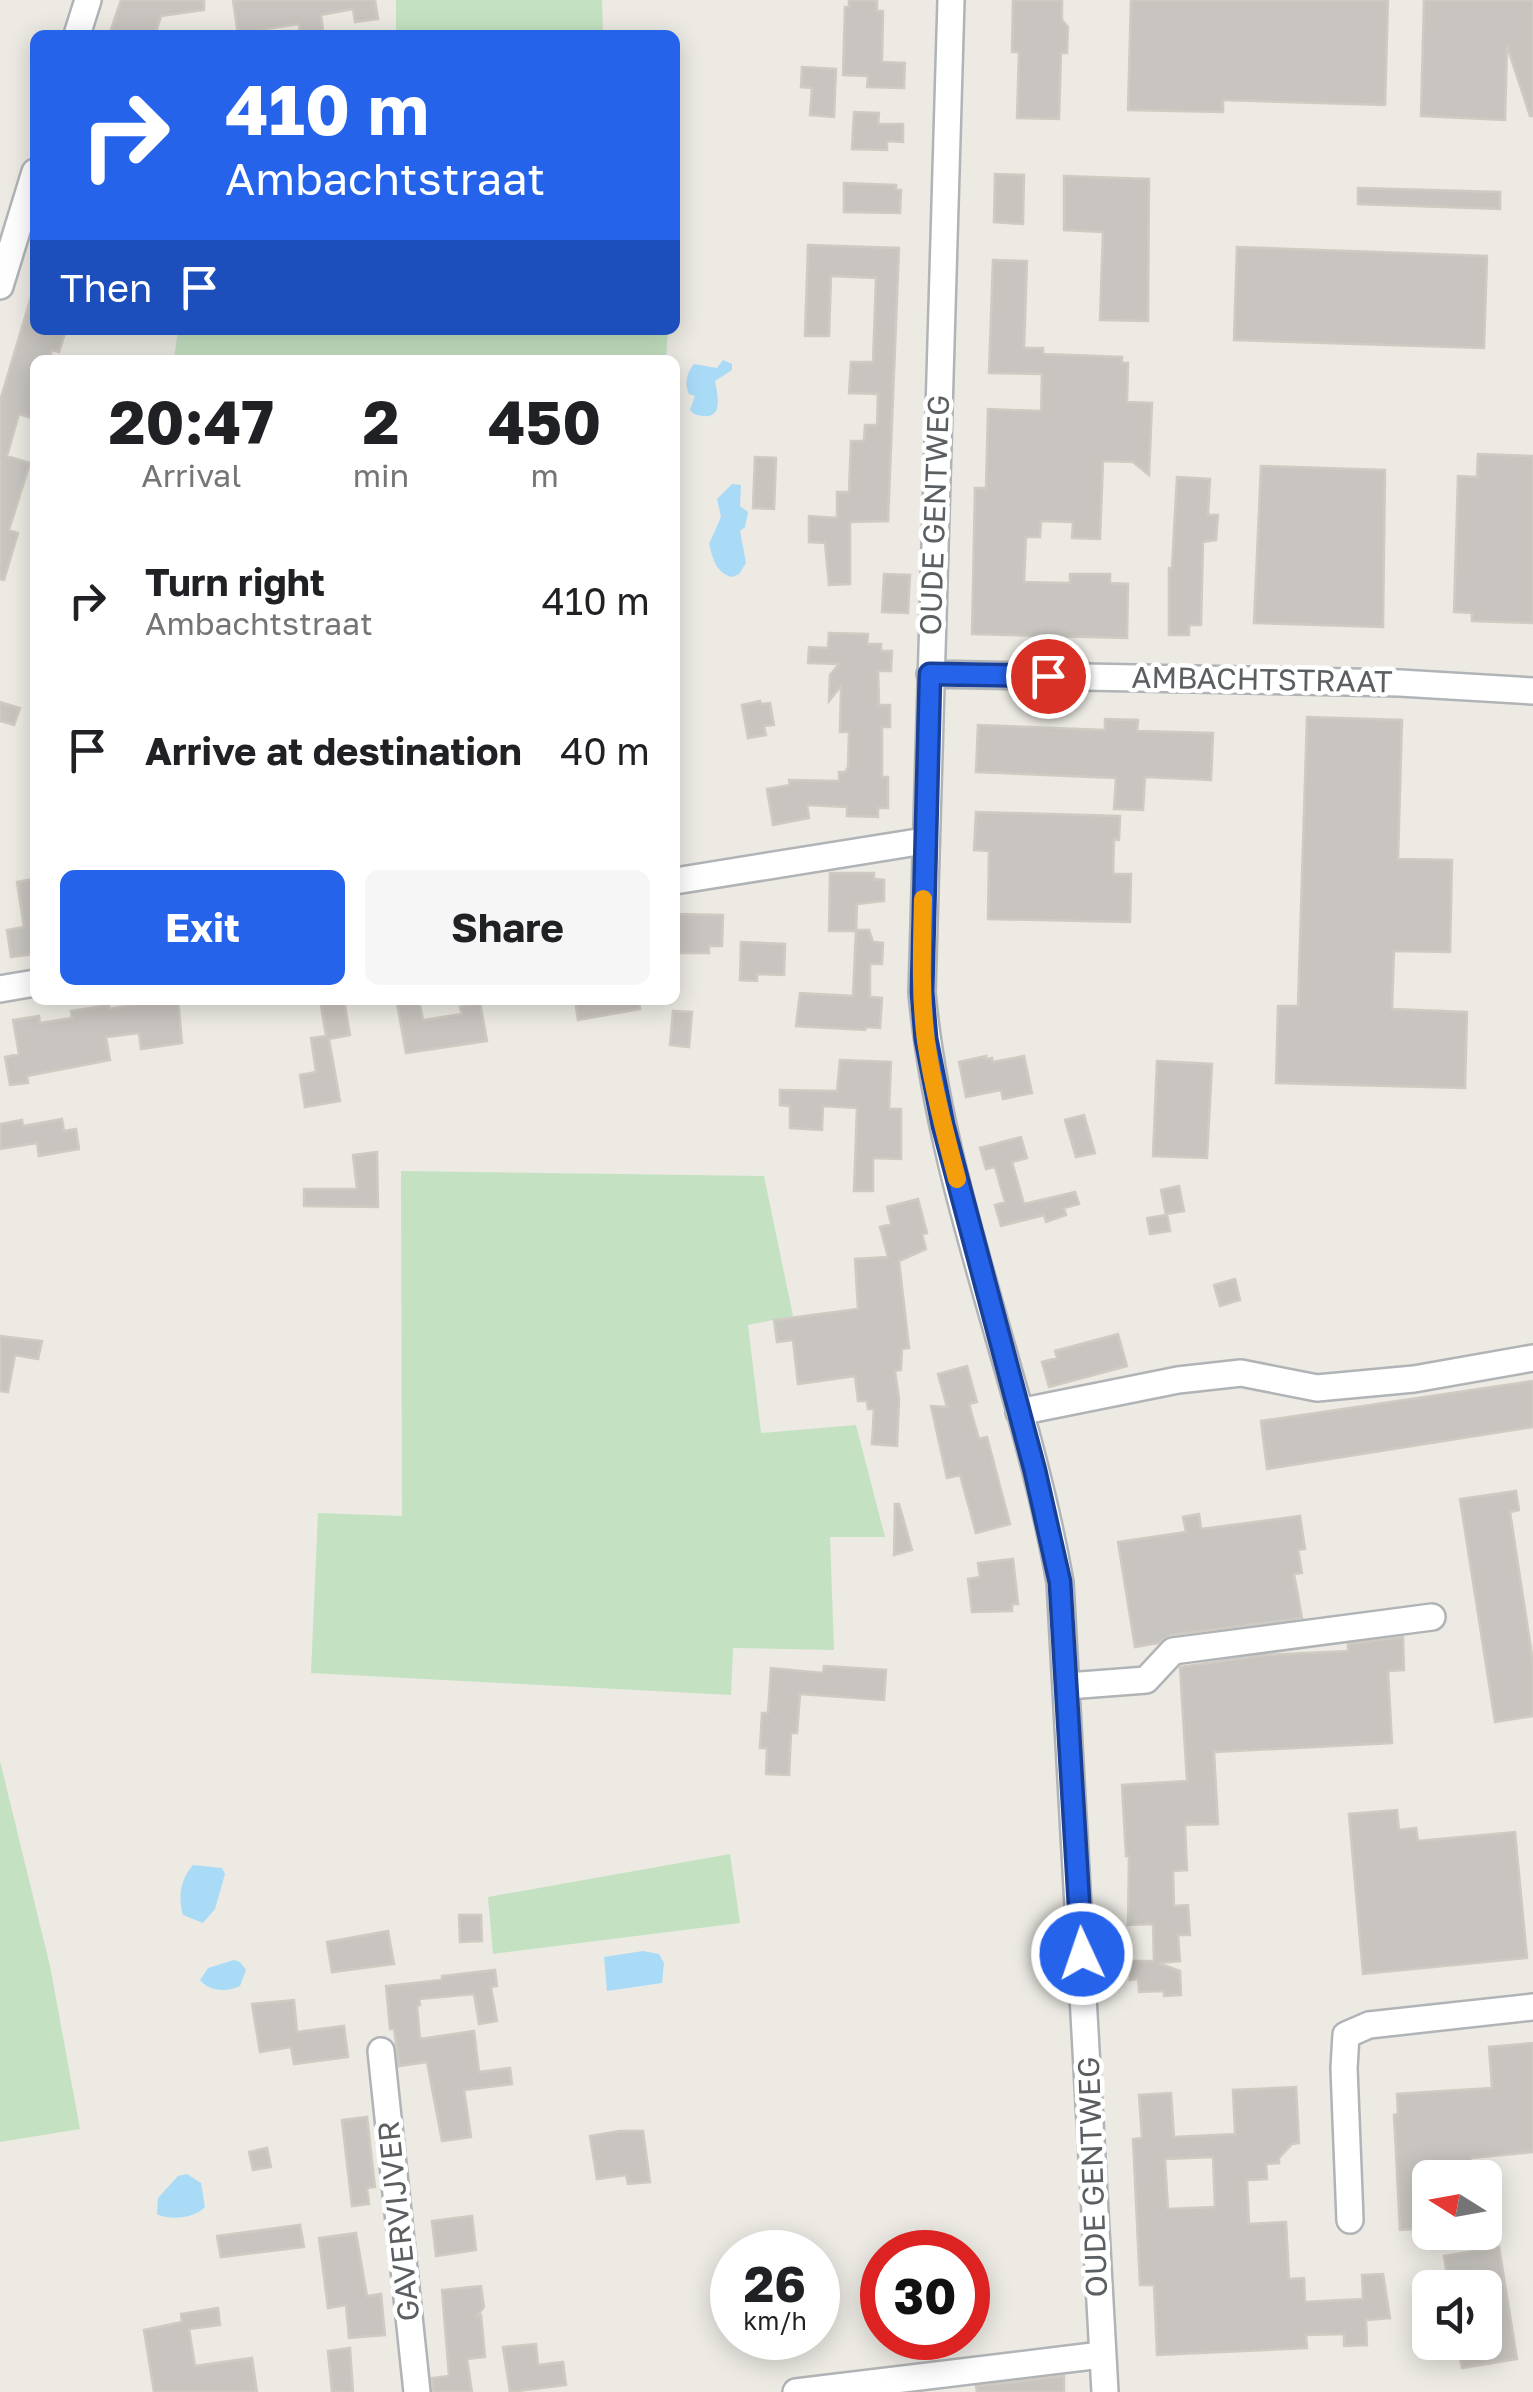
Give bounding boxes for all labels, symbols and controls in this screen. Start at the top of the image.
text: 410 m [225,66,429,150]
icon: right [60,70,190,200]
text: Ambachtstraat [225,151,545,205]
icon: arrive [172,260,227,315]
text: Then [60,265,152,310]
text: 20:47 [109,385,274,457]
text: 2 [363,385,399,457]
text: 450 [488,385,601,457]
street label: OUDE GENTWEG [912,394,956,636]
text: Arrival [141,456,241,494]
text: min [353,456,409,494]
text: m [530,456,559,494]
text: Turn right [145,559,325,604]
icon: right [60,573,115,628]
text: 410 m [542,578,650,623]
text: Ambachtstraat [145,604,373,642]
pin [1006,634,1091,719]
icon: arrive [1021,649,1076,704]
street label: AMBACHTSTRAAT [1131,659,1393,699]
icon: arrive [60,723,115,778]
text: Arrive at destination [145,728,522,773]
text: 40 m [560,728,650,773]
button: Exit [60,870,345,985]
button: Share [365,870,650,985]
position arrow [1030,1902,1134,2006]
street label: OUDE GENTWEG [1070,2056,1114,2298]
street label: GAVERVIJVER [370,2119,426,2323]
north arrow [1412,2160,1502,2250]
map controls [1412,2160,1502,2360]
speed limit sign: 30 [860,2230,990,2360]
text: 26 [744,2253,806,2313]
button: sound [1412,2270,1502,2360]
text: km/h [743,2305,807,2336]

